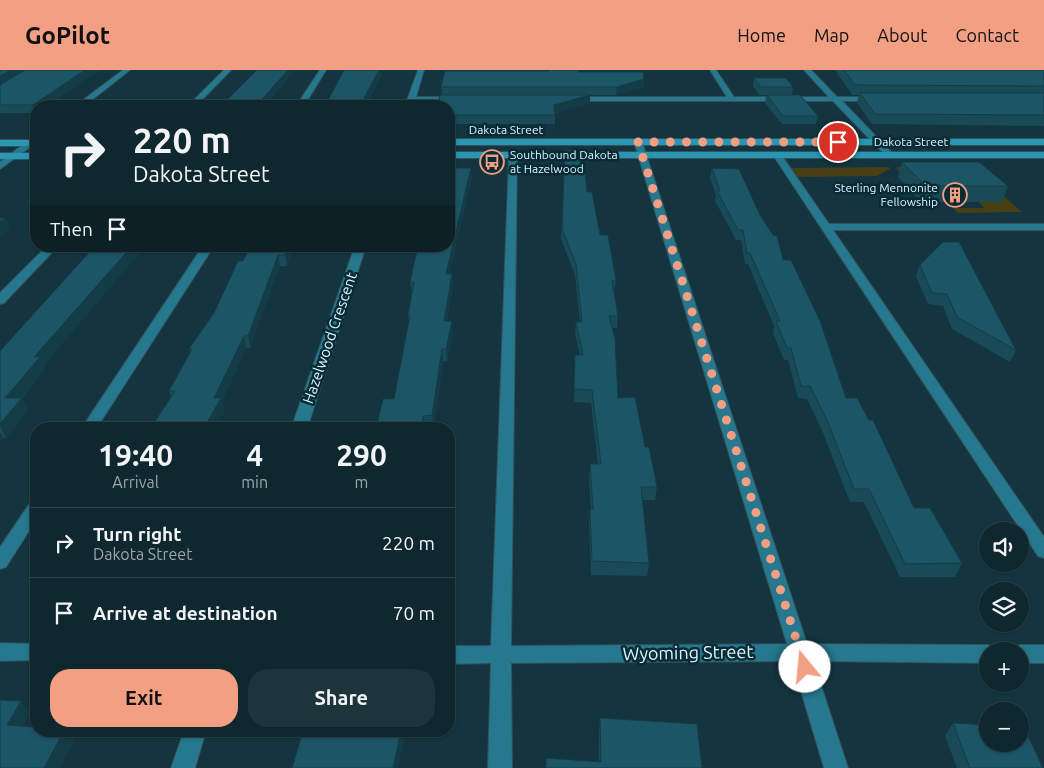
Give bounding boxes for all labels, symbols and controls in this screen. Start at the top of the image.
text: GoPilot [25,22,110,49]
text: Home [737,25,786,45]
text: Map [814,25,849,45]
text: About [877,25,927,45]
text: Contact [955,25,1019,45]
icon: right [50,120,115,185]
text: 220 m [133,120,231,160]
pin [817,121,859,163]
street label: Dakota Street [469,123,544,136]
icon: arrive [824,128,852,156]
street label: Dakota Street [874,135,949,148]
place label: Southbound Dakota at Hazelwood [510,148,618,175]
bus stop icon: Southbound Dakota at Hazelwood [479,149,505,175]
text: Dakota Street [133,161,270,186]
place label: Sterling Mennonite Fellowship [834,181,938,208]
building icon: Sterling Mennonite Fellowship [942,182,968,208]
icon: arrive [103,215,131,243]
text: Then [50,218,93,240]
street label: Hazelwood Crescent [299,270,360,406]
text: 19:40 [98,438,173,472]
text: 4 [246,438,263,472]
text: 290 [336,438,387,472]
text: Arrival [112,473,159,491]
text: min [241,473,268,491]
text: m [355,473,368,491]
map controls [979,522,1029,752]
button: sound [979,522,1029,572]
text: Turn right [93,523,181,545]
icon: right [50,529,78,557]
text: 220 m [382,532,435,554]
text: Dakota Street [93,545,192,563]
button: layers [979,582,1029,632]
icon: arrive [50,599,78,627]
text: Arrive at destination [93,602,278,624]
text: 70 m [393,602,435,624]
position arrow [778,640,830,692]
street label: Wyoming Street [622,641,754,663]
button: + [979,642,1029,692]
button: Exit [50,669,238,727]
button: Share [248,669,435,727]
button: − [979,702,1029,752]

